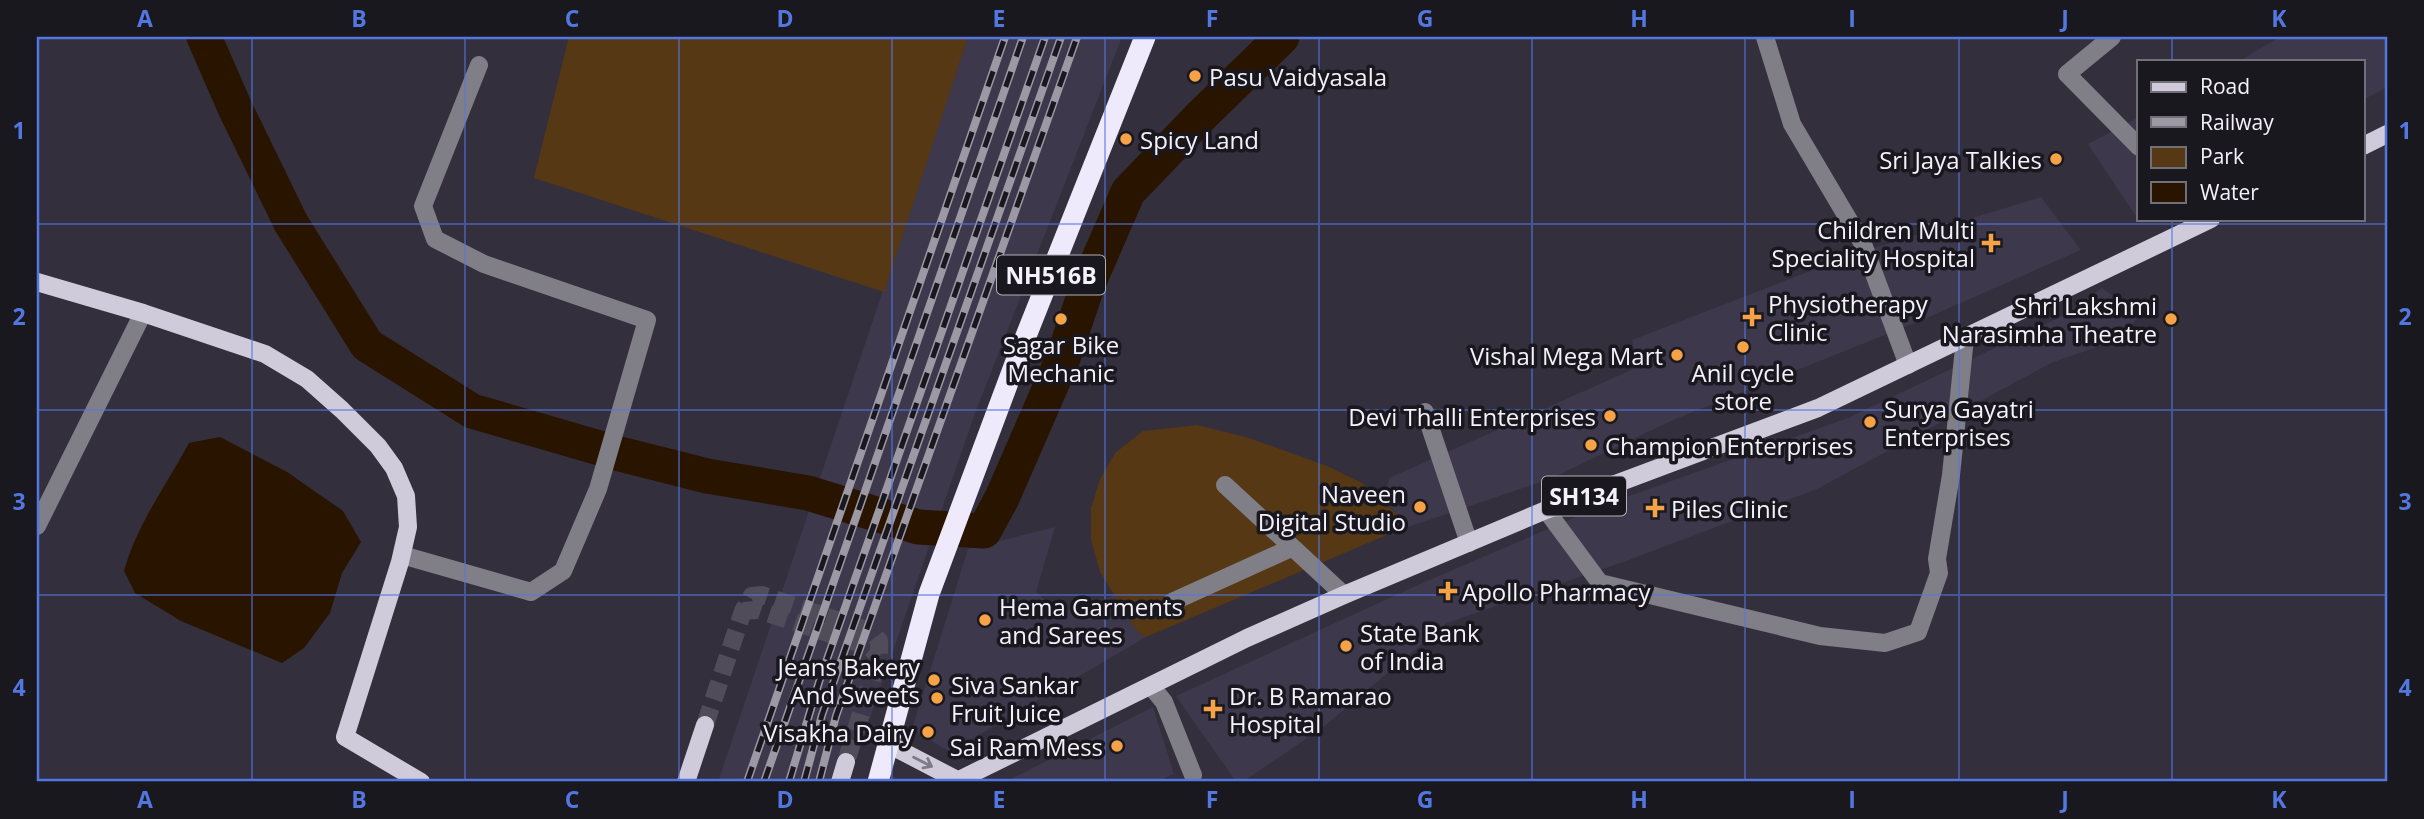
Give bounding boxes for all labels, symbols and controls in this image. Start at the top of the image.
text: A [137,2,153,34]
text: B [351,2,367,34]
text: C [565,2,579,34]
text: D [776,2,794,34]
text: E [993,2,1005,34]
text: F [1206,2,1218,34]
text: G [1417,2,1433,34]
text: H [1630,2,1648,34]
text: I [1848,2,1856,34]
text: J [2059,2,2069,34]
text: K [2271,2,2287,34]
place label: Pasu Vaidyasala [1209,60,1387,93]
legend [2137,60,2364,220]
marker: Pasu Vaidyasala [1187,68,1203,84]
text: Road [2200,72,2250,100]
text: Railway [2200,108,2274,136]
text: 1 [12,114,26,146]
text: 1 [2398,114,2412,146]
place label: Spicy Land [1140,123,1259,156]
marker: Spicy Land [1118,131,1134,147]
text: Park [2200,142,2244,170]
place label: Sri Jaya Talkies [1879,143,2042,176]
marker: Sri Jaya Talkies [2048,151,2064,167]
text: Water [2200,178,2259,206]
place label: Children Multi Speciality Hospital [1772,213,1975,274]
marker: Children Multi Speciality Hospital [1981,233,2001,253]
road number: NH516B [997,256,1105,294]
place label: Physiotherapy Clinic [1768,287,1929,348]
place label: Shri Lakshmi Narasimha Theatre [1942,289,2157,350]
text: 2 [12,300,26,332]
text: 2 [2398,300,2412,332]
marker: Physiotherapy Clinic [1742,307,1762,327]
marker: Sagar Bike Mechanic [1053,311,1069,327]
marker: Shri Lakshmi Narasimha Theatre [2163,311,2179,327]
place label: Sagar Bike Mechanic [1003,328,1119,389]
place label: Vishal Mega Mart [1470,339,1663,372]
marker: Anil cycle store [1735,339,1751,355]
marker: Vishal Mega Mart [1669,347,1685,363]
place label: Anil cycle store [1692,356,1794,417]
place label: Surya Gayatri Enterprises [1884,392,2034,453]
place label: Devi Thalli Enterprises [1348,400,1596,433]
marker: Devi Thalli Enterprises [1602,408,1618,424]
marker: Surya Gayatri Enterprises [1862,414,1878,430]
place label: Champion Enterprises [1605,429,1853,462]
marker: Champion Enterprises [1583,437,1599,453]
road number: SH134 [1542,476,1626,516]
place label: Naveen Digital Studio [1258,477,1406,538]
text: 3 [12,485,26,517]
text: 3 [2398,485,2412,517]
place label: Piles Clinic [1671,492,1788,525]
marker: Piles Clinic [1645,498,1665,518]
marker: Naveen Digital Studio [1412,499,1428,515]
place label: Apollo Pharmacy [1462,575,1651,608]
marker: Apollo Pharmacy [1440,583,1456,599]
place label: Hema Garments and Sarees [999,590,1183,651]
marker: Hema Garments and Sarees [977,612,993,628]
place label: State Bank of India [1360,616,1480,677]
marker: State Bank of India [1338,638,1354,654]
place label: Jeans Bakery And Sweets [776,650,921,711]
place label: Siva Sankar Fruit Juice [951,668,1079,729]
text: 4 [12,671,26,703]
text: 4 [2398,671,2412,703]
marker: Jeans Bakery And Sweets [926,672,942,688]
place label: Dr. B Ramarao Hospital [1229,679,1392,740]
marker: Siva Sankar Fruit Juice [929,690,945,706]
marker: Dr. B Ramarao Hospital [1203,699,1223,719]
place label: Visakha Dairy [763,716,915,749]
marker: Visakha Dairy [920,724,936,740]
place label: Sai Ram Mess [950,730,1103,763]
marker: Sai Ram Mess [1109,738,1125,754]
one-way arrow [913,756,933,770]
text: A [137,783,153,815]
text: B [351,783,367,815]
text: C [565,783,579,815]
text: D [776,783,794,815]
text: E [993,783,1005,815]
text: F [1206,783,1218,815]
text: G [1417,783,1433,815]
text: H [1630,783,1648,815]
text: I [1848,783,1856,815]
text: J [2059,783,2069,815]
text: K [2271,783,2287,815]

